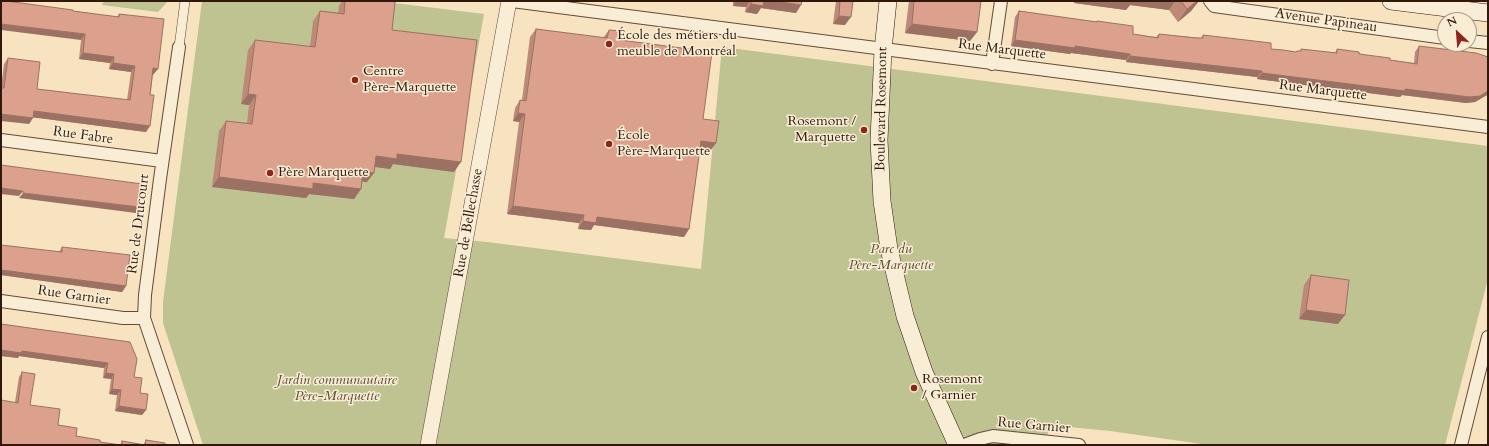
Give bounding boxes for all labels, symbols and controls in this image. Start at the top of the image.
street label: Avenue Papineau [1274,6,1378,36]
north arrow [1437,12,1477,52]
text: N [1444,13,1460,31]
place label: École des métiers du meuble de Montréal [617,28,737,60]
street label: Rue Marquette [957,36,1047,64]
marker: École des métiers du meuble de Montréal [604,39,614,49]
street label: Boulevard Rosemont [873,47,891,171]
place label: Centre Père-Marquette [363,64,456,96]
marker: Centre Père-Marquette [350,75,360,85]
street label: Rue Marquette [1278,77,1368,105]
place label: Rosemont / Marquette [788,114,856,146]
street label: Rue Fabre [52,123,114,149]
marker: Rosemont / Marquette [859,125,869,135]
place label: École Père-Marquette [617,128,710,160]
marker: École Père-Marquette [604,139,614,149]
place label: Père Marquette [278,165,369,181]
street label: Rue de Bellechasse [451,167,487,279]
marker: Père Marquette [265,168,275,178]
street label: Rue de Drucourt [125,173,153,275]
park label: Parc du Père-Marquette [849,242,933,274]
street label: Rue Garnier [37,283,111,309]
place label: Rosemont / Garnier [922,372,982,404]
park label: Jardin communautaire Père-Marquette [277,373,397,406]
marker: Rosemont / Garnier [909,383,919,393]
street label: Rue Garnier [997,414,1071,438]

